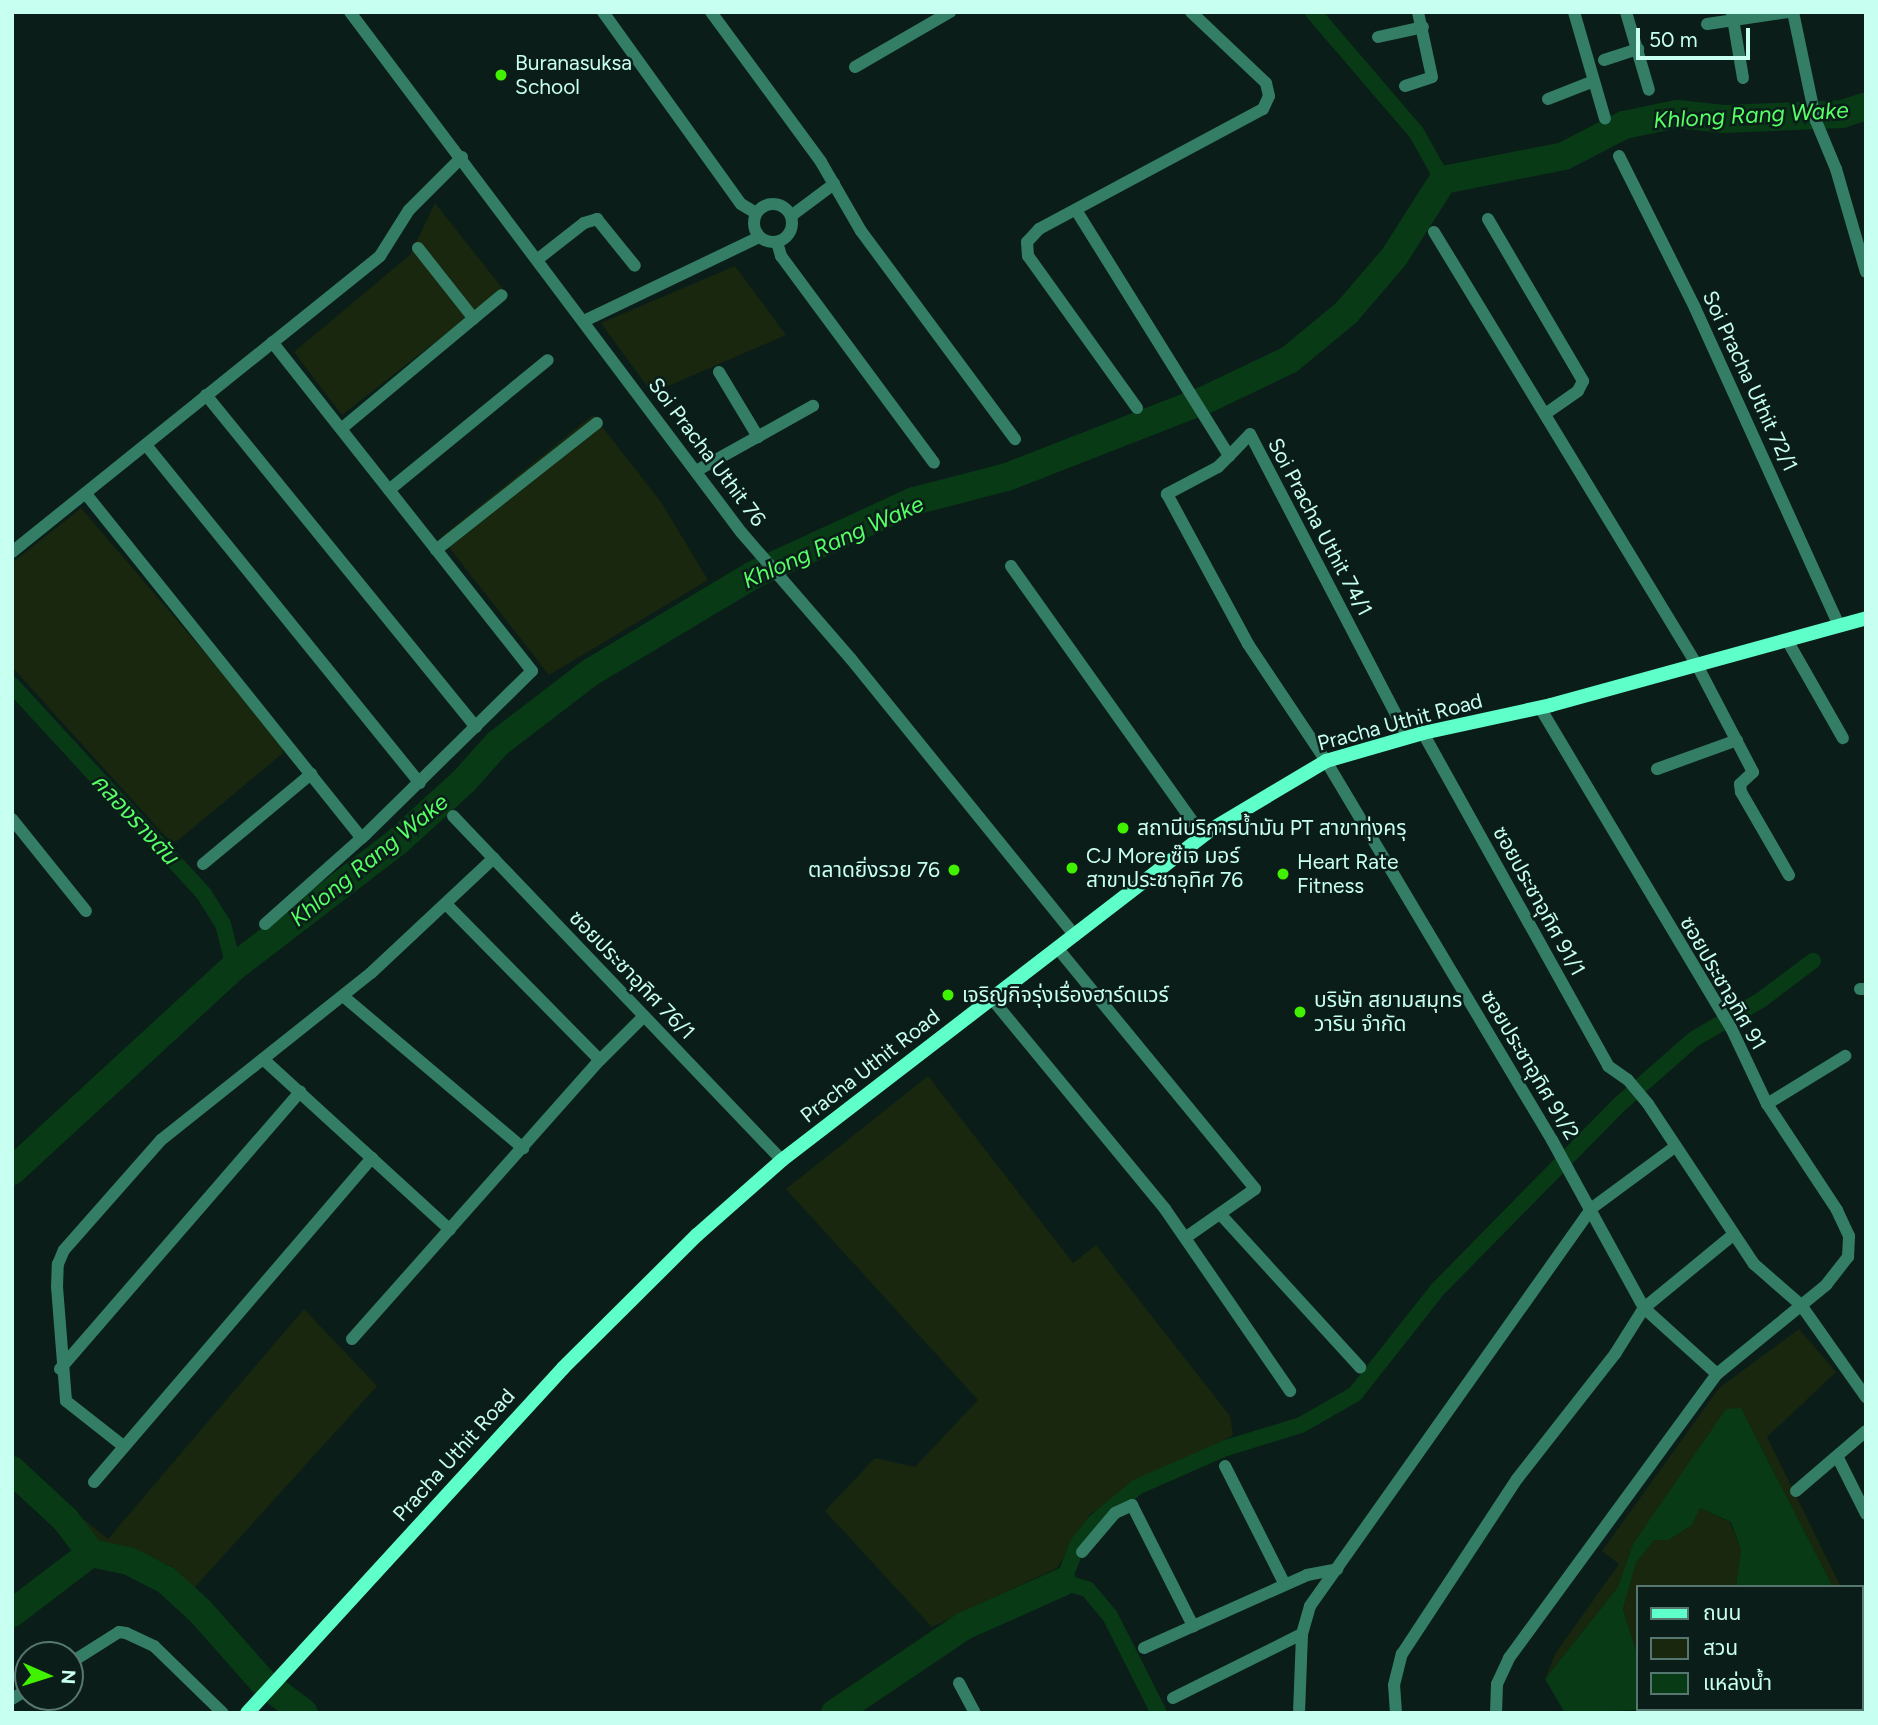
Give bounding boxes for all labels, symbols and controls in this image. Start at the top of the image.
scale bar [1640,14,1754,58]
text: 50 m [1649,27,1698,52]
place label: Buranasuksa School [515,50,632,100]
marker: Buranasuksa School [493,67,509,83]
water label: Khlong Rang Wake [1653,96,1849,134]
street label: Soi Pracha Uthit 72/1 [1697,287,1803,475]
street label: Soi Pracha Uthit 76 [643,373,771,531]
street label: Soi Pracha Uthit 74/1 [1262,434,1378,620]
water label: Khlong Rang Wake [738,490,928,594]
street label: Pracha Uthit Road [1315,688,1485,756]
water label: คลองรางตัน [86,768,184,870]
water label: Khlong Rang Wake [284,788,454,932]
place label: สถานีบริการน้ำมัน PT สาขาทุ่งครุ [1137,815,1406,841]
marker: สถานีบริการน้ำมัน PT สาขาทุ่งครุ [1115,820,1131,836]
street label: ซอยประชาอุทิศ 91/1 [1488,822,1590,980]
place label: CJ More ซ๊เจ มอร์ สาขาประชาอุทิศ 76 [1086,843,1243,893]
place label: Heart Rate Fitness [1297,849,1398,899]
place label: ตลาดยิ่งรวย 76 [808,857,940,883]
marker: CJ More ซ๊เจ มอร์ สาขาประชาอุทิศ 76 [1064,860,1080,876]
marker: ตลาดยิ่งรวย 76 [946,862,962,878]
marker: Heart Rate Fitness [1275,866,1291,882]
street label: ซอยประชาอุทิศ 76/1 [564,905,700,1045]
street label: ซอยประชาอุทิศ 91 [1675,912,1771,1054]
place label: เจริญกิจรุ่งเรื่องฮาร์ดแวร์ [962,982,1169,1008]
street label: ซอยประชาอุทิศ 91/2 [1475,986,1585,1144]
marker: เจริญกิจรุ่งเรื่องฮาร์ดแวร์ [940,987,956,1003]
place label: บริษัท สยามสมุทร วาริน จำกัด [1314,987,1462,1037]
street label: Pracha Uthit Road [795,1004,945,1128]
marker: บริษัท สยามสมุทร วาริน จำกัด [1292,1004,1308,1020]
street label: Pracha Uthit Road [388,1384,520,1526]
legend [1636,1585,1864,1711]
text: ถนน [1703,1600,1741,1625]
text: สวน [1703,1635,1738,1660]
north arrow [14,1641,84,1711]
text: N [57,1669,80,1685]
text: แหล่งน้ำ [1703,1670,1772,1695]

